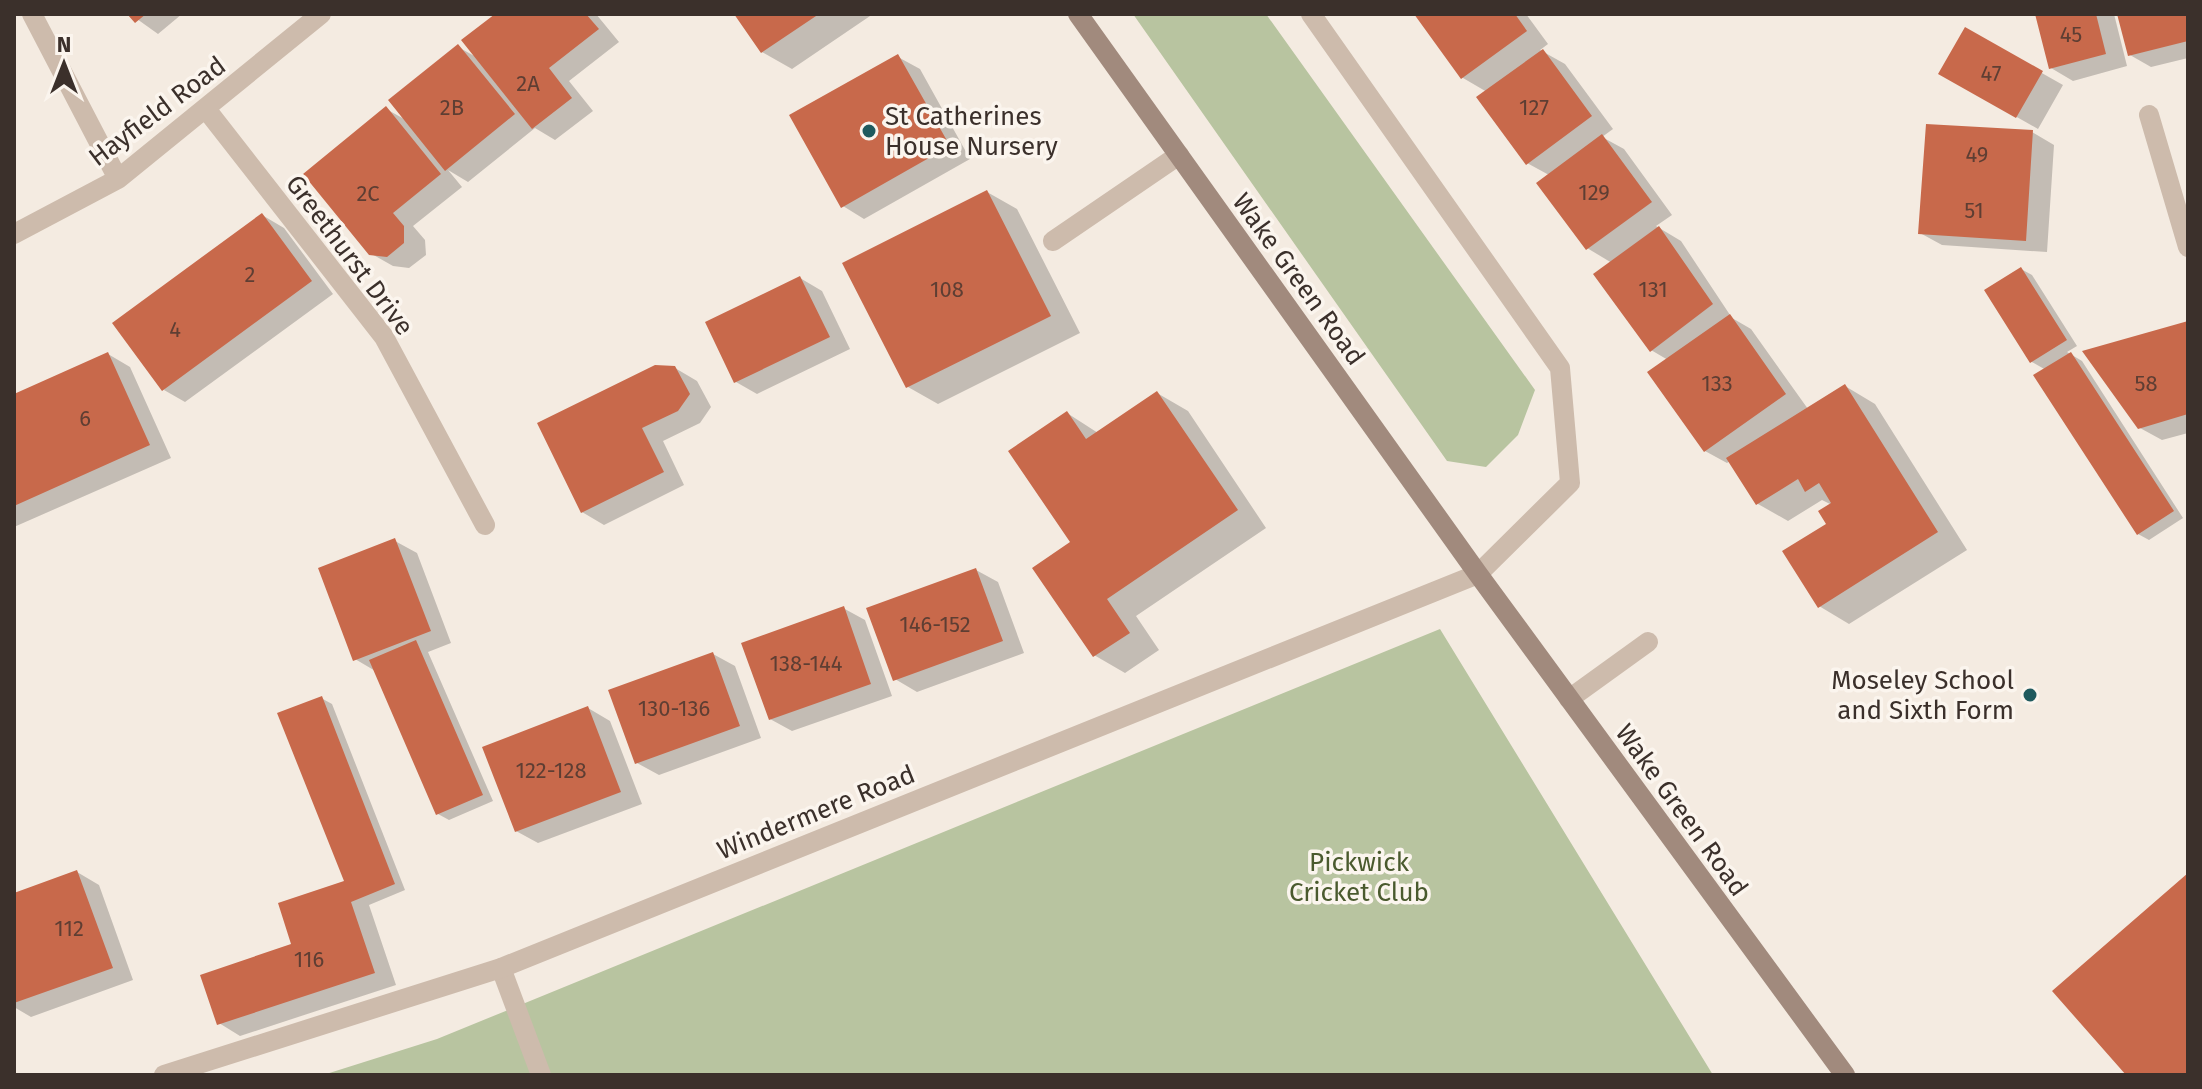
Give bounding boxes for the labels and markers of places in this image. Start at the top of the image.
place label: St Catherines House Nursery [885,101,1058,162]
marker: St Catherines House Nursery [860,122,878,140]
place label: Moseley School and Sixth Form [1831,665,2014,726]
marker: Moseley School and Sixth Form [2021,686,2039,704]

